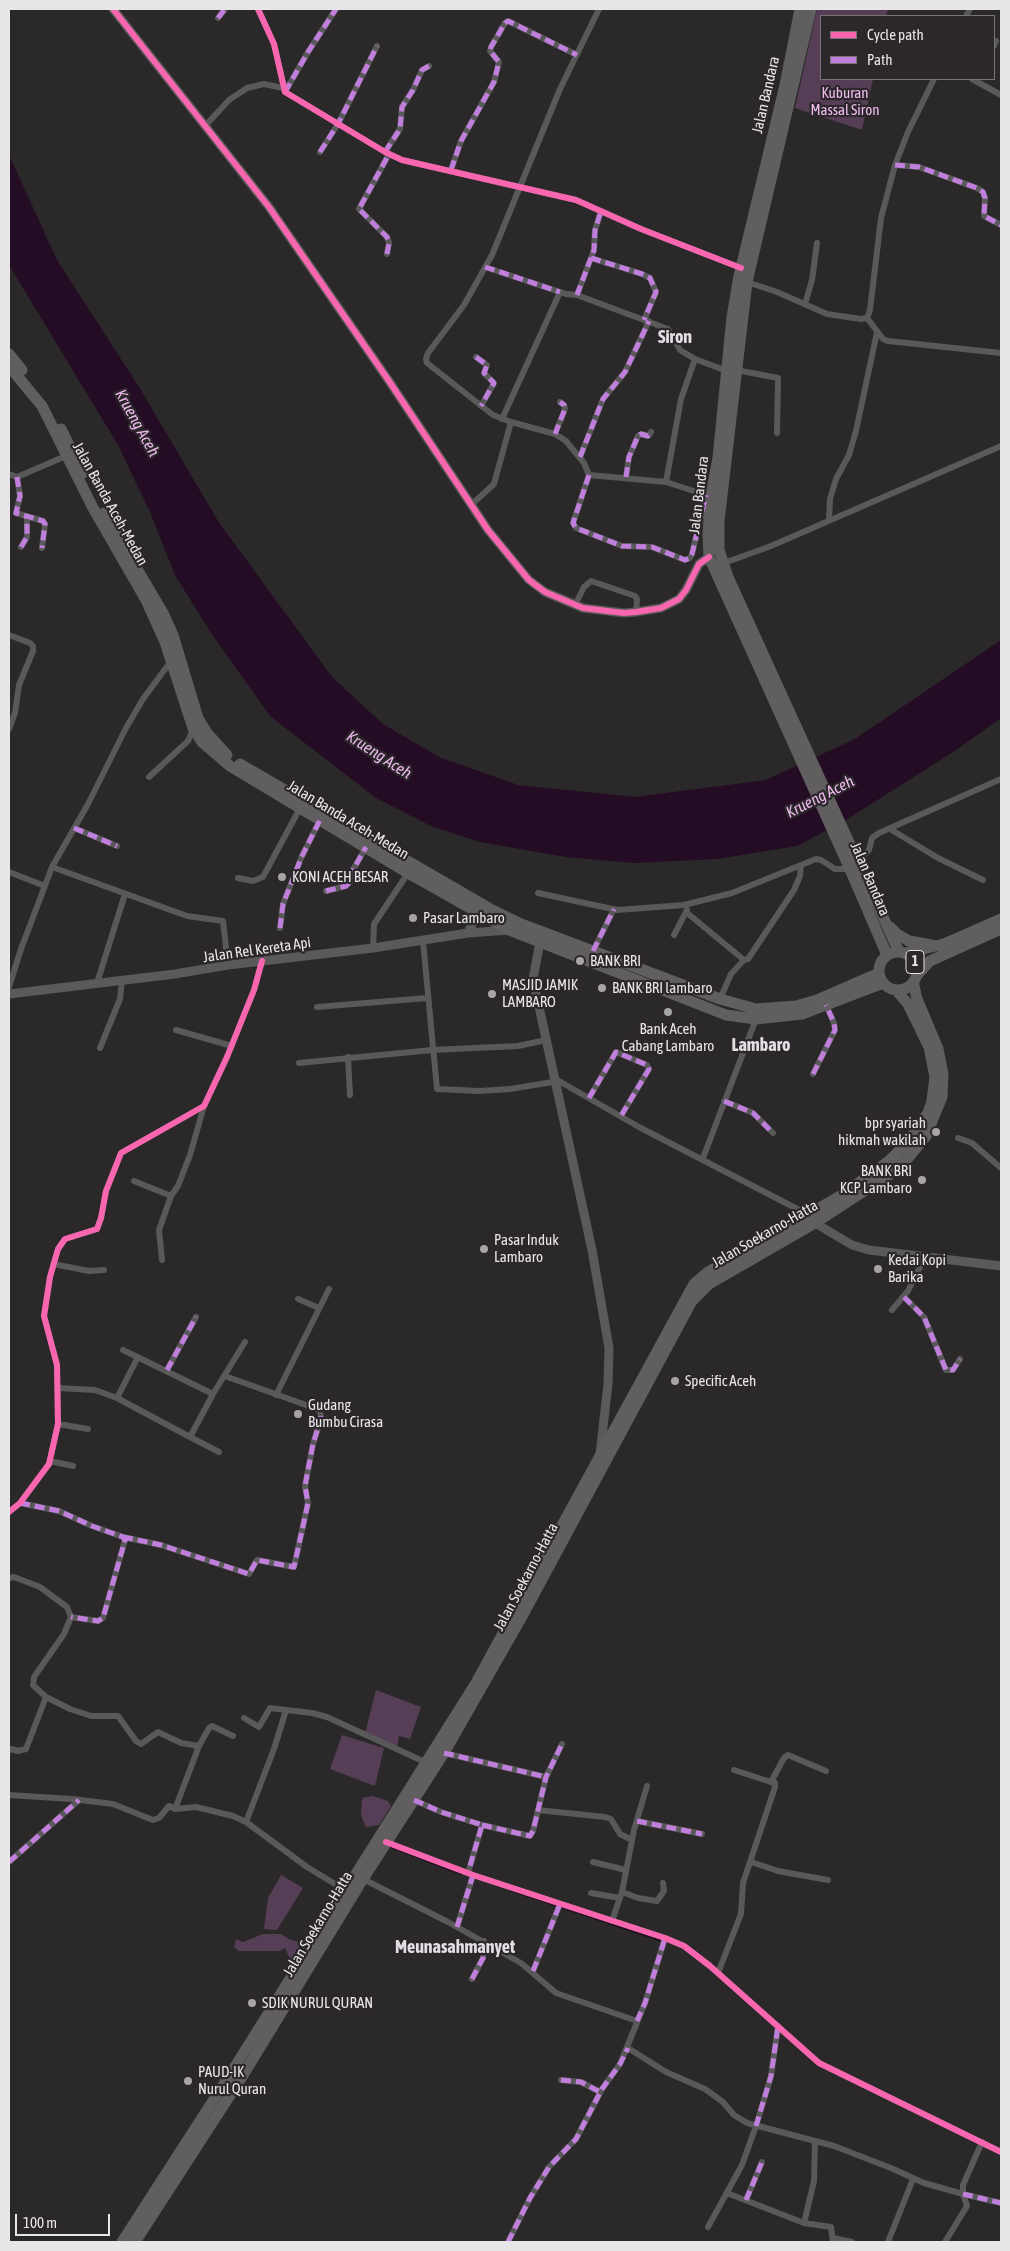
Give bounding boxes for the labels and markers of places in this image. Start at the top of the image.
place label: KONI ACEH BESAR [292,868,388,886]
marker: KONI ACEH BESAR [276,871,288,883]
place label: Pasar Lambaro [423,909,505,927]
marker: Pasar Lambaro [407,912,419,924]
place label: BANK BRI [590,952,641,970]
marker: BANK BRI [574,955,586,967]
place label: MASJID JAMIK LAMBARO [502,976,578,1011]
place label: BANK BRI lambaro [612,979,713,997]
marker: BANK BRI lambaro [596,982,608,994]
marker: MASJID JAMIK LAMBARO [486,988,498,1000]
marker: Bank Aceh Cabang Lambaro [662,1006,674,1018]
place label: Bank Aceh Cabang Lambaro [622,1020,714,1055]
place label: bpr syariah hikmah wakilah [838,1114,926,1149]
marker: bpr syariah hikmah wakilah [930,1126,942,1138]
place label: BANK BRI KCP Lambaro [840,1162,912,1197]
marker: BANK BRI KCP Lambaro [916,1174,928,1186]
place label: Pasar Induk Lambaro [494,1231,559,1266]
marker: Pasar Induk Lambaro [478,1243,490,1255]
place label: Kedai Kopi Barika [888,1251,946,1286]
marker: Kedai Kopi Barika [872,1263,884,1275]
place label: Specific Aceh [685,1372,756,1390]
marker: Specific Aceh [669,1375,681,1387]
place label: Gudang Bumbu Cirasa [308,1396,383,1431]
marker: Gudang Bumbu Cirasa [292,1408,304,1420]
place label: SDIK NURUL QURAN [262,1994,373,2012]
marker: SDIK NURUL QURAN [246,1997,258,2009]
place label: PAUD-IK Nurul Quran [198,2063,266,2098]
marker: PAUD-IK Nurul Quran [182,2075,194,2087]

